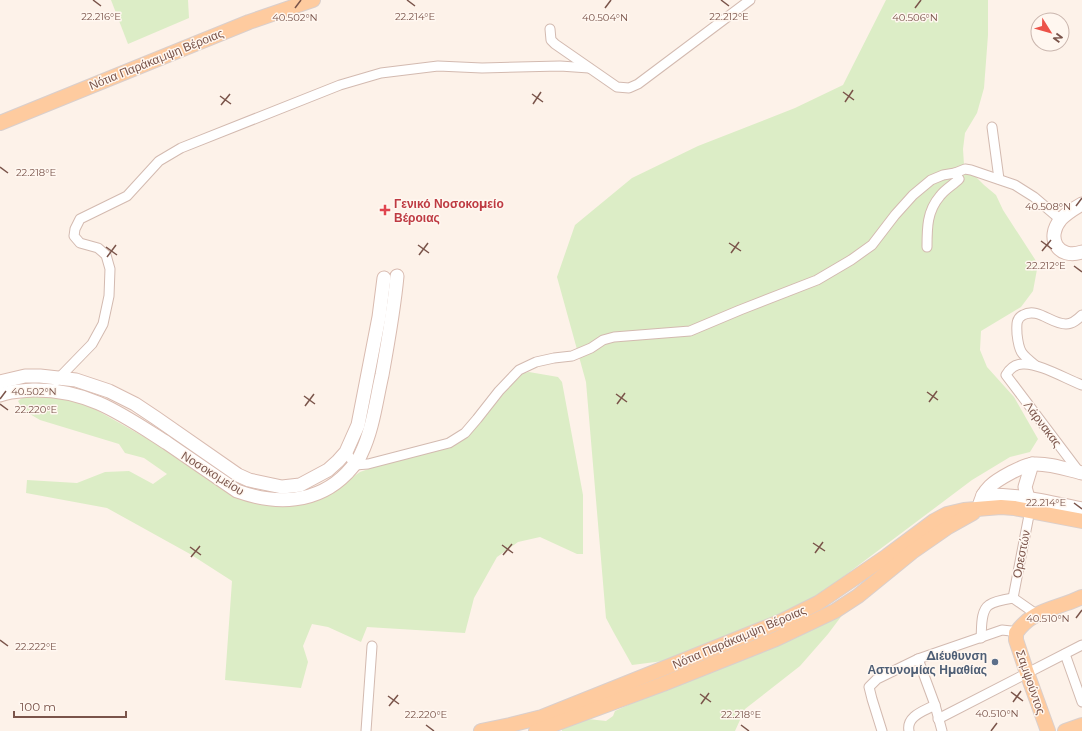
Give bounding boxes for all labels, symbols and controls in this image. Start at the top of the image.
text: 22.216°E [81,10,121,23]
text: 22.214°E [395,10,435,23]
text: 22.212°E [709,10,749,23]
text: 40.502°N [272,11,318,24]
text: 40.504°N [582,11,628,24]
text: 40.506°N [892,11,938,24]
north arrow [1030,12,1070,52]
street label: Νότια Παράκαμψη Βέροιας [87,25,226,93]
text: N [1050,30,1066,46]
text: 22.218°E [16,166,56,179]
place label: Γενικό Νοσοκομείο Βέροιας [394,196,504,225]
text: 40.508°N [1025,200,1071,213]
marker: Γενικό Νοσοκομείο Βέροιας [379,204,391,216]
text: 22.212°E [1026,259,1066,272]
text: 40.502°N [11,385,57,398]
street label: Λάρνακας [1021,398,1065,450]
text: 22.220°E [15,403,58,416]
street label: Νοσοκομείου [179,448,247,498]
text: 22.214°E [1026,496,1066,509]
street label: Ορεστών [1009,529,1033,579]
street label: Νότια Παράκαμψη Βέροιας [670,602,808,672]
text: 40.510°N [1026,612,1070,625]
text: 22.222°E [15,640,57,653]
place label: Διέυθυνση Αστυνομίας Ημαθίας [867,648,987,677]
street label: Σαμψούντος [1013,648,1049,716]
marker: Διέυθυνση Αστυνομίας Ημαθίας [990,657,1000,667]
scale bar [14,693,126,719]
text: 100 m [20,699,56,714]
text: 40.510°N [975,707,1019,720]
text: 22.220°E [405,708,448,721]
text: 22.218°E [721,708,761,721]

